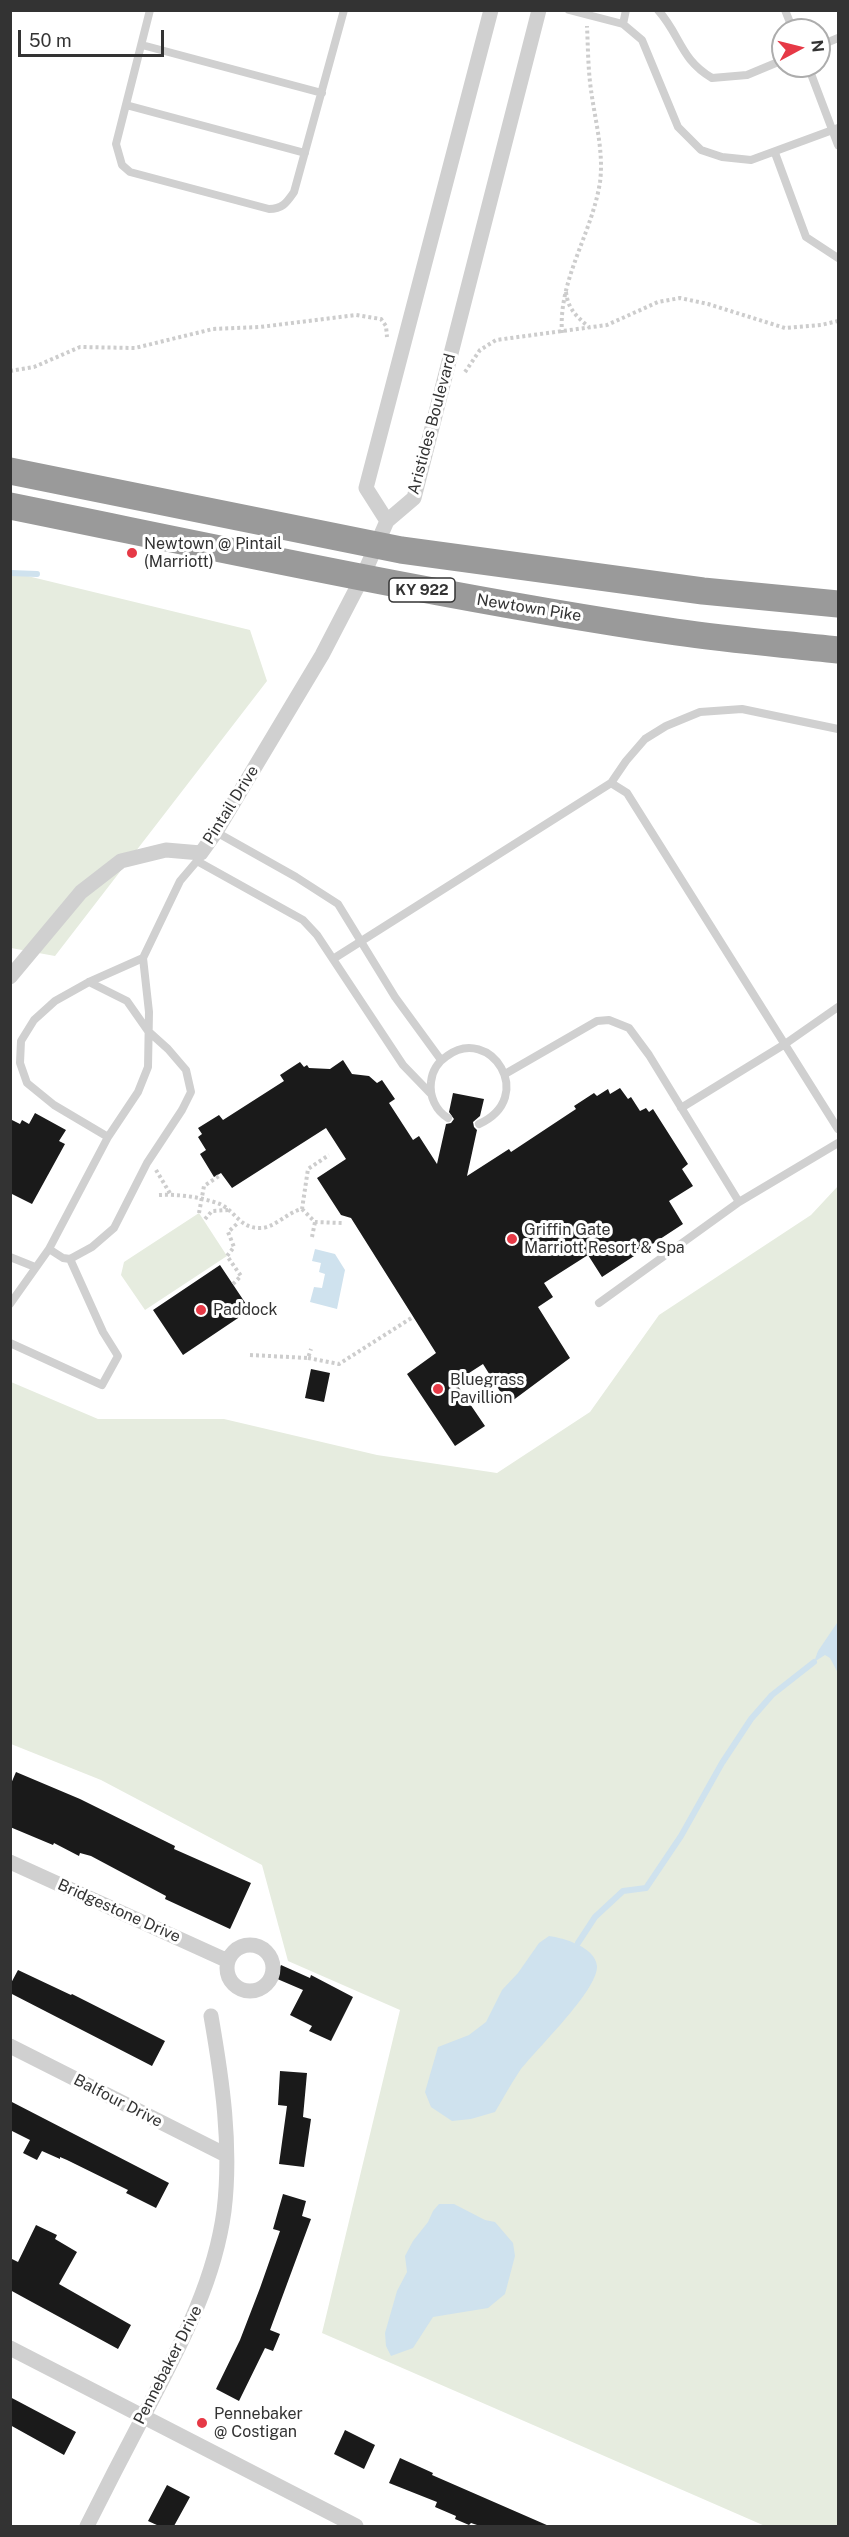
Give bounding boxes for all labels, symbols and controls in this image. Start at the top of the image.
scale bar [21,18,166,56]
north arrow [771,18,831,78]
text: 50 m [29,30,72,51]
text: N [807,39,828,53]
street label: Aristides Boulevard [404,351,460,497]
place label: Newtown @ Pintail (Marriott) [144,534,282,572]
marker: Newtown @ Pintail (Marriott) [125,546,139,560]
road number: KY 922 [389,578,455,602]
street label: Newtown Pike [475,590,583,626]
street label: Pintail Drive [199,762,263,848]
place label: Griffin Gate Marriott Resort & Spa [524,1220,685,1258]
marker: Griffin Gate Marriott Resort & Spa [505,1232,519,1246]
place label: Paddock [213,1300,278,1320]
marker: Paddock [194,1303,208,1317]
place label: Bluegrass Pavillion [450,1370,524,1408]
marker: Bluegrass Pavillion [431,1382,445,1396]
street label: Bridgestone Drive [55,1875,183,1947]
street label: Balfour Drive [70,2070,166,2132]
street label: Pennebaker Drive [130,2302,206,2428]
place label: Pennebaker @ Costigan [214,2404,303,2442]
marker: Pennebaker @ Costigan [195,2416,209,2430]

